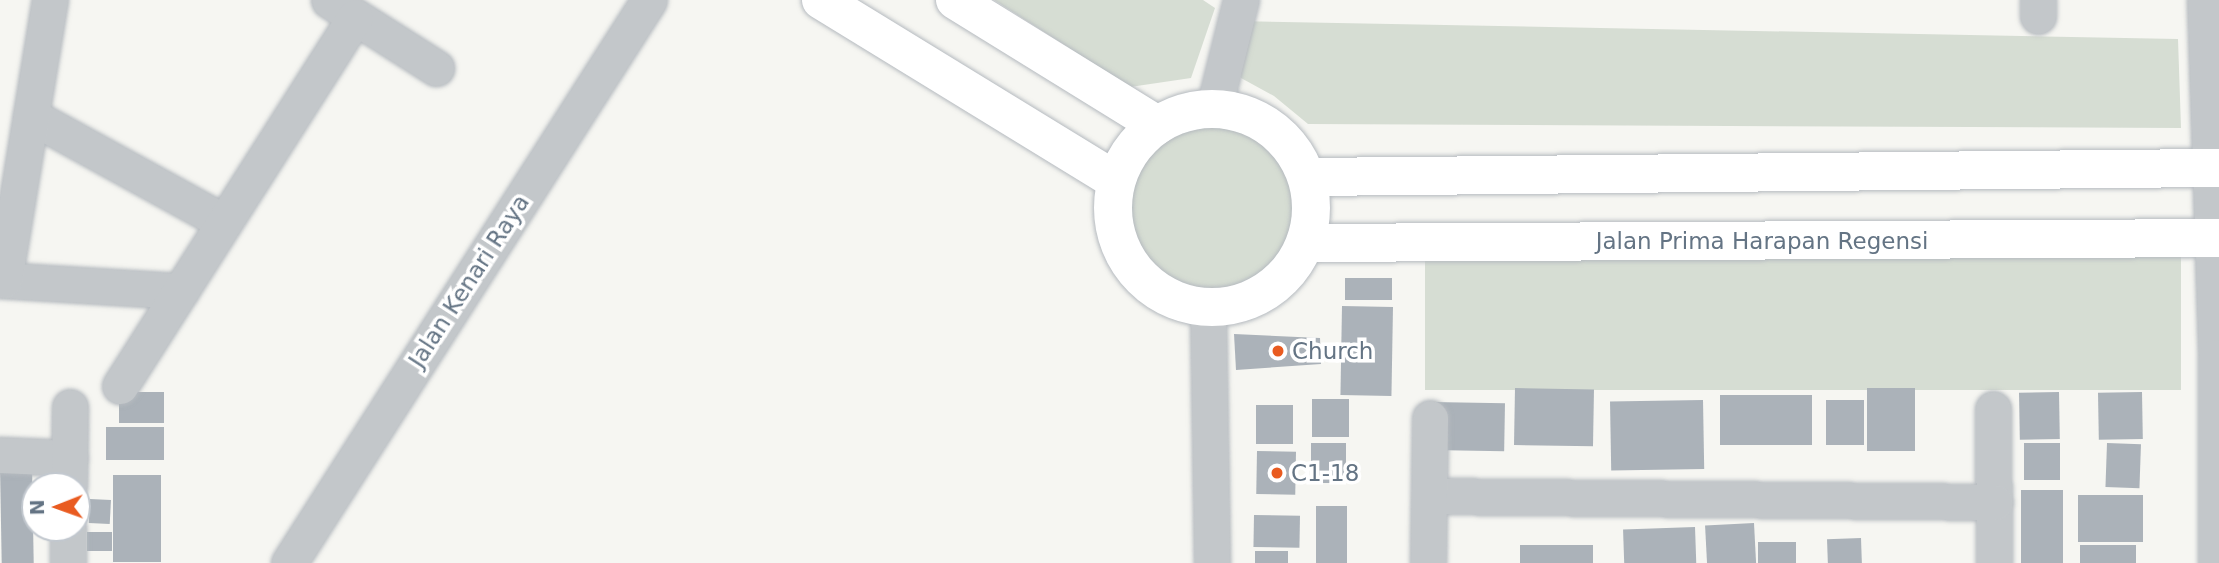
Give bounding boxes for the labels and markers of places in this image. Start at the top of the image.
place label: Church [1292,337,1373,365]
marker: Church [1270,343,1286,359]
place label: C1-18 [1291,459,1359,487]
marker: C1-18 [1269,465,1285,481]

